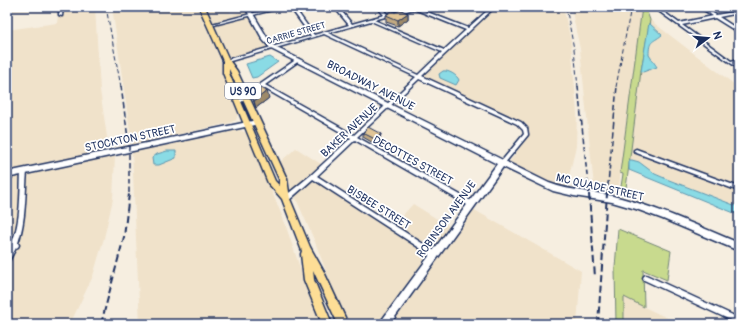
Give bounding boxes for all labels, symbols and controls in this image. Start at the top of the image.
north arrow [688,18,728,58]
street label: CARRIE STREET [265,20,327,47]
text: N [710,30,725,41]
street label: BROADWAY AVENUE [325,58,417,113]
road number: US 90 [225,83,261,99]
street label: BAKER AVENUE [318,100,381,160]
street label: STOCKTON STREET [84,123,177,154]
street label: DECOTTES STREET [371,133,455,188]
street label: MC QUADE STREET [555,171,645,204]
street label: ROBINSON AVENUE [414,178,479,260]
street label: BISBEE STREET [345,183,413,232]

